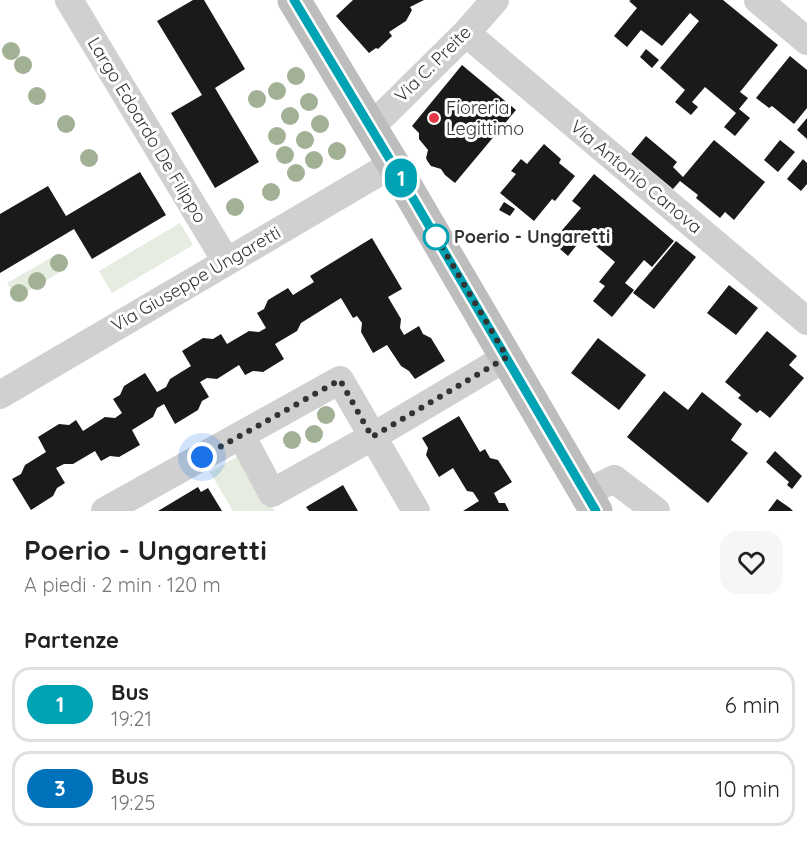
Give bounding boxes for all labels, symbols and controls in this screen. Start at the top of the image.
street label: Via C. Preite [389,20,476,107]
street label: Largo Edoardo De Filippo [83,33,212,227]
place label: Fioreria Legittimo [446,96,524,140]
marker: Fioreria Legittimo [427,111,441,125]
street label: Via Antonio Canova [566,115,707,238]
line badge: 1 [382,158,420,198]
text: 1 [397,165,405,191]
street label: Via Giuseppe Ungaretti [107,221,285,336]
marker: Poerio - Ungaretti [423,224,449,250]
place label: Poerio - Ungaretti [454,225,610,248]
your location [187,442,217,472]
button: heart [720,531,783,594]
text: Poerio - Ungaretti [24,532,267,567]
text: A piedi · 2 min · 120 m [24,572,221,597]
text: Partenze [24,626,119,654]
text: Bus [111,678,149,706]
text: 1 [56,691,64,717]
text: 6 min [725,691,780,719]
text: 19:21 [111,706,152,731]
text: Bus [111,762,149,790]
text: 3 [54,775,66,801]
text: 10 min [715,775,780,803]
text: 19:25 [111,790,155,815]

